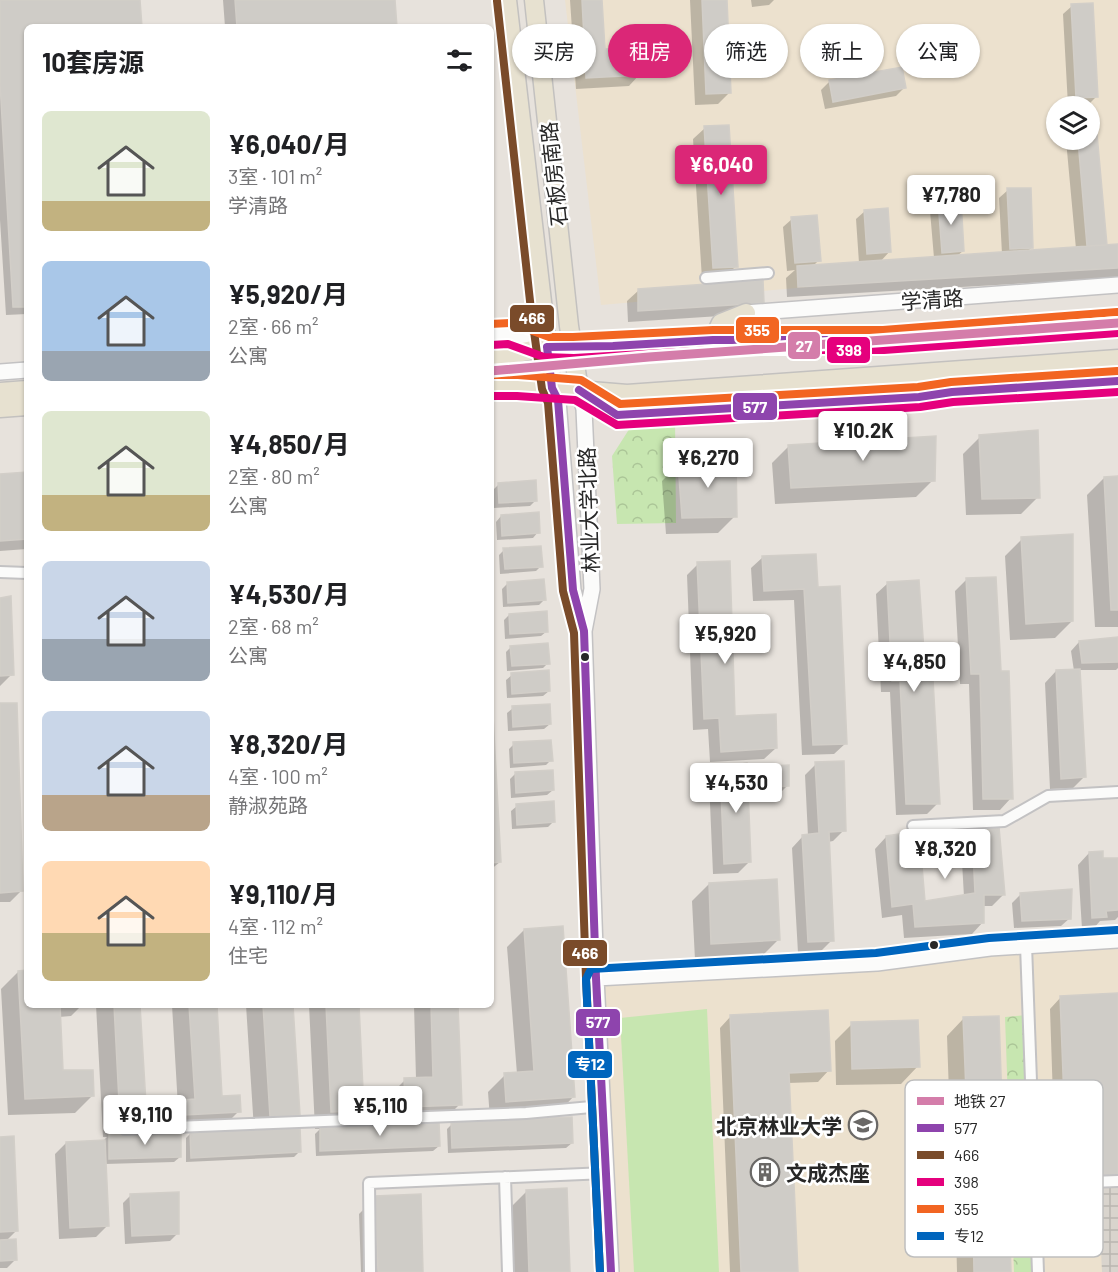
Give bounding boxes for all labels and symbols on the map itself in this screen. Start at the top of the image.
street label: 石板房南路 [535,120,571,228]
pin: ¥6,040 [672,145,770,196]
pin: ¥7,780 [902,175,1000,226]
street label: 学清路 [900,284,964,314]
line badge: 466 [509,304,555,333]
text: 466 [519,308,546,327]
line badge: 355 [735,316,780,344]
text: 355 [744,320,770,339]
line badge: 27 [787,331,821,360]
text: 27 [796,336,813,355]
line badge: 398 [826,336,871,364]
text: 398 [836,340,862,359]
line badge: 577 [732,392,778,421]
text: 577 [743,397,767,416]
pin: ¥10.2K [814,411,912,462]
pin: ¥6,270 [659,438,757,489]
street label: 林业大学北路 [573,447,603,573]
pin: ¥5,920 [676,614,774,665]
pin: ¥4,850 [865,642,963,693]
unlabelled marker [579,651,591,663]
pin: ¥4,530 [687,763,785,814]
pin: ¥8,320 [896,829,994,880]
line badge: 466 [562,939,608,967]
unlabelled marker [928,939,940,951]
text: 466 [572,943,599,962]
line badge: 577 [575,1008,621,1037]
text: 577 [586,1012,610,1031]
line badge: 专12 [567,1050,613,1079]
text: 专12 [575,1054,605,1073]
legend [905,1080,1103,1257]
pin: ¥5,110 [331,1086,429,1137]
text: 地铁 27 [954,1091,1006,1110]
pin: ¥9,110 [96,1095,194,1146]
school or university icon: 北京林业大学 [847,1109,879,1141]
place label: 北京林业大学 [716,1113,842,1138]
text: 577 [954,1118,978,1137]
text: 466 [954,1145,979,1164]
building icon: 文成杰座 [749,1156,781,1188]
place label: 文成杰座 [786,1160,870,1185]
text: 398 [954,1172,979,1191]
text: 355 [954,1199,979,1218]
text: 专12 [954,1226,984,1245]

